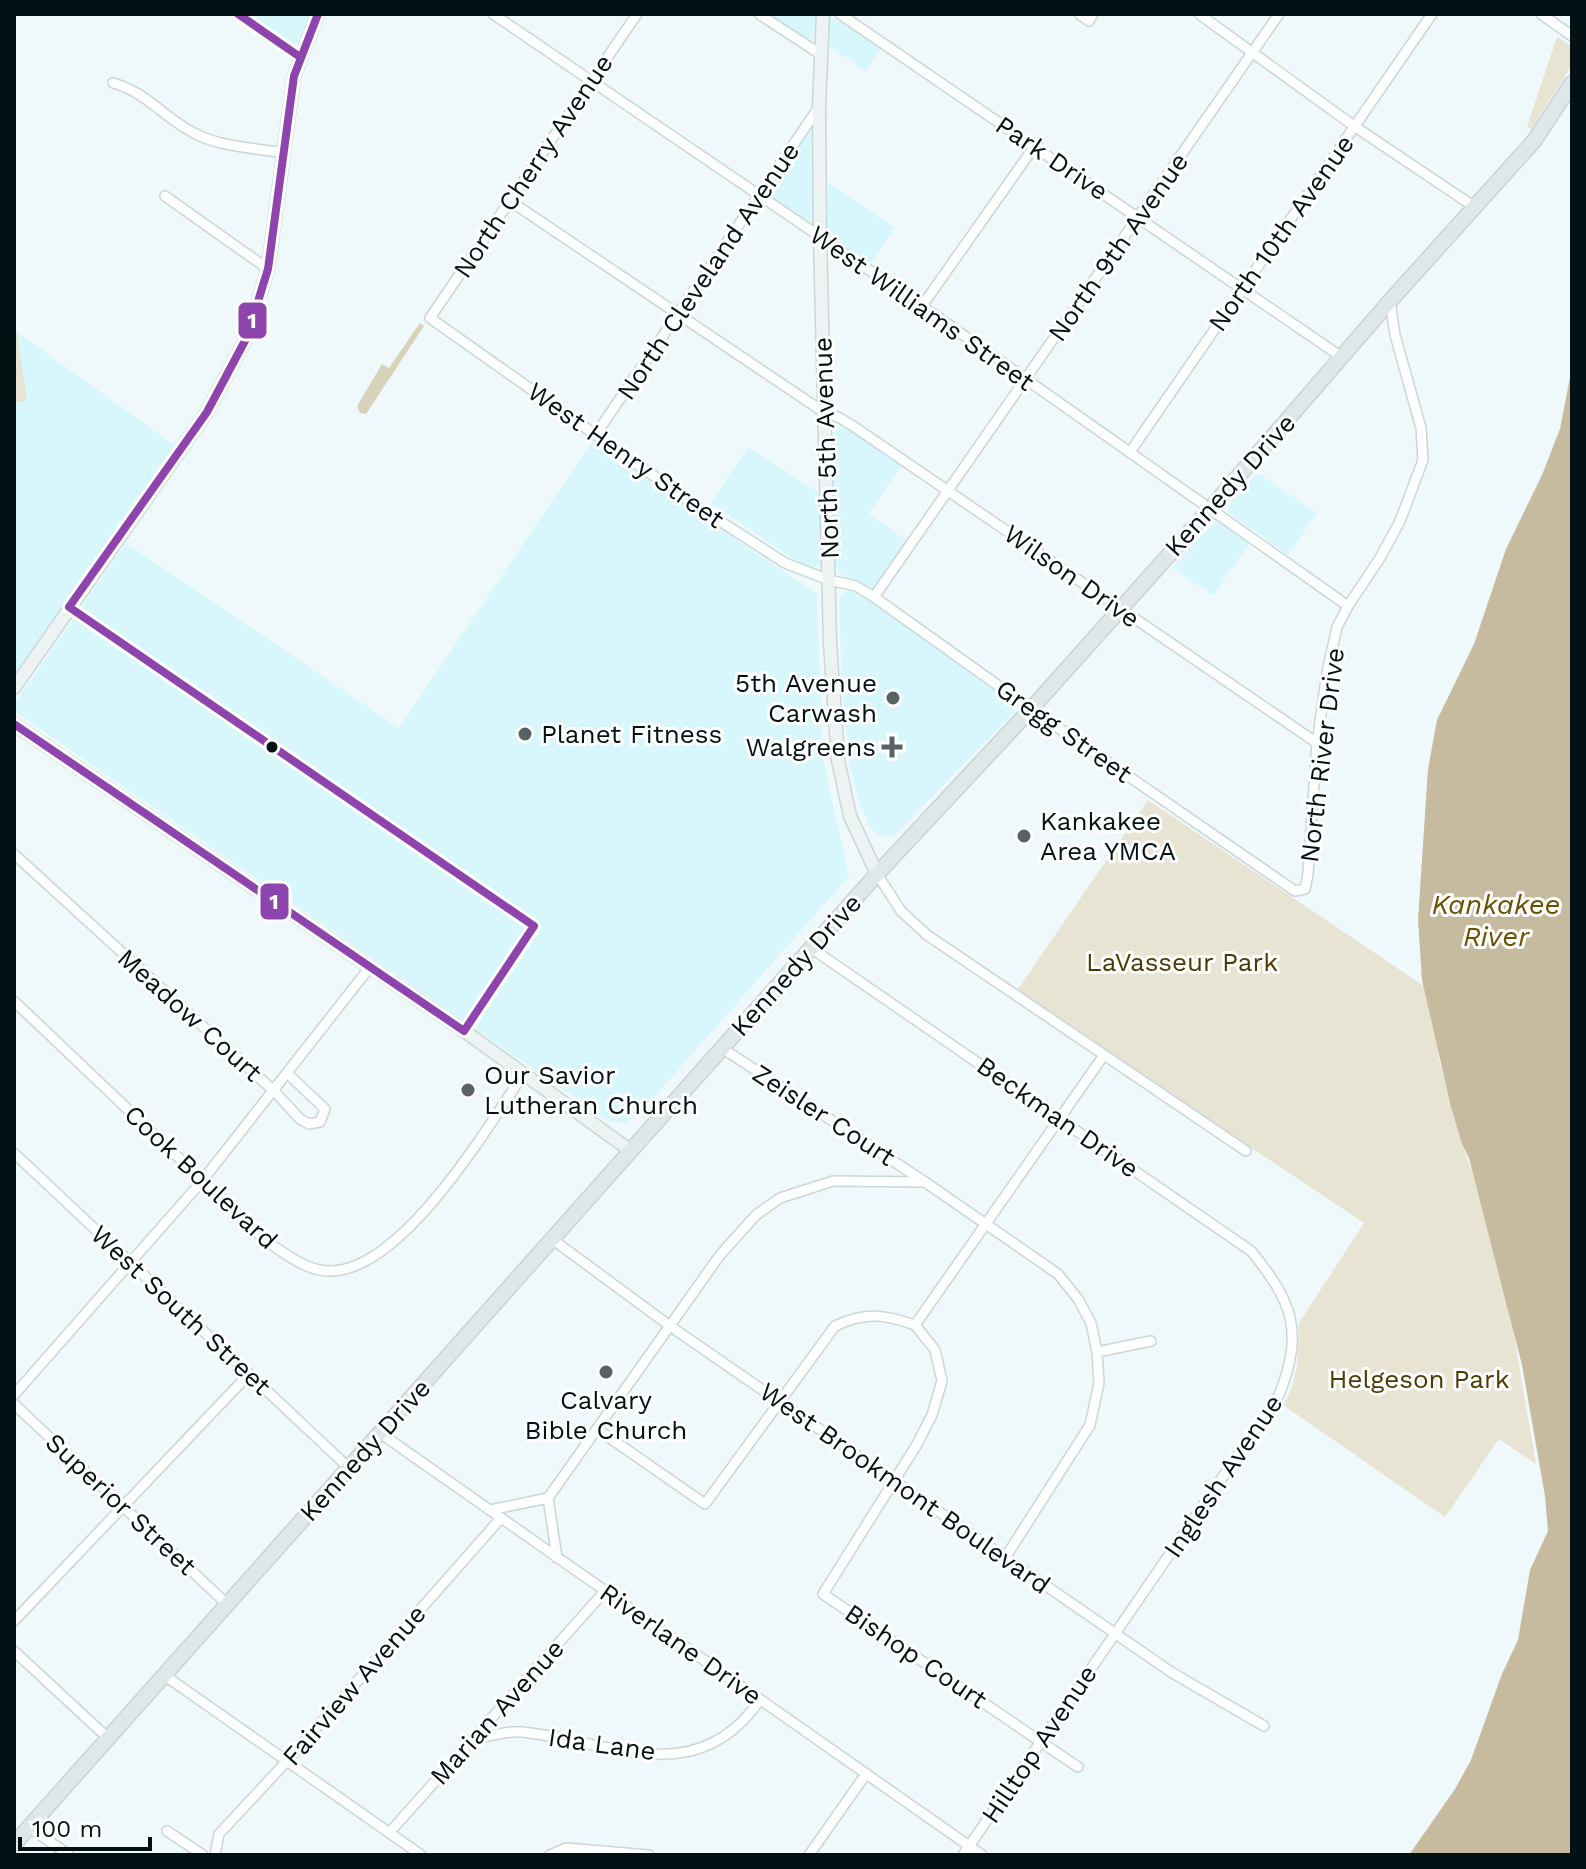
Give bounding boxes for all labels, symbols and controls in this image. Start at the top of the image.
street label: North Cherry Avenue [447,49,619,283]
street label: Park Drive [990,110,1114,206]
street label: North 10th Avenue [1202,129,1360,337]
street label: North Cleveland Avenue [611,137,805,405]
street label: North 9th Avenue [1042,147,1194,347]
street label: West Williams Street [804,219,1040,397]
line badge: 1 [237,301,268,340]
text: 1 [247,308,257,333]
street label: North 5th Avenue [807,337,845,559]
street label: West Henry Street [522,376,730,534]
street label: Kennedy Drive [1158,408,1302,562]
street label: Wilson Drive [998,518,1146,634]
street label: North River Drive [1294,646,1350,864]
place label: 5th Avenue Carwash [735,668,877,728]
street label: Gregg Street [990,673,1138,789]
marker: 5th Avenue Carwash [884,689,902,707]
place label: Planet Fitness [541,719,722,749]
marker: Planet Fitness [516,725,534,743]
place label: Walgreens [746,732,876,762]
marker: Walgreens [883,738,901,756]
unlabelled marker [264,739,280,755]
place label: Kankakee Area YMCA [1040,806,1176,866]
marker: Kankakee Area YMCA [1015,827,1033,845]
line badge: 1 [259,882,290,921]
street label: Kennedy Drive [724,888,868,1042]
water label: Kankakee River [1431,888,1561,953]
text: 1 [269,889,279,914]
street label: Meadow Court [112,942,268,1088]
park label: LaVasseur Park [1086,947,1278,977]
street label: Beckman Drive [971,1050,1145,1184]
street label: Zeisler Court [747,1058,901,1172]
place label: Our Savior Lutheran Church [484,1060,698,1120]
marker: Our Savior Lutheran Church [459,1081,477,1099]
street label: Cook Boulevard [118,1099,284,1255]
street label: West South Street [85,1219,277,1401]
marker: Calvary Bible Church [597,1363,615,1381]
park label: Helgeson Park [1329,1364,1510,1394]
street label: Kennedy Drive [293,1373,437,1527]
street label: West Brookmont Boulevard [754,1376,1056,1600]
place label: Calvary Bible Church [525,1385,687,1445]
street label: Inglesh Avenue [1157,1389,1289,1563]
street label: Superior Street [40,1427,202,1581]
street label: Riverlane Drive [594,1577,768,1711]
street label: Bishop Court [839,1598,993,1715]
street label: Fairview Avenue [276,1599,432,1771]
street label: Marian Avenue [424,1633,570,1791]
street label: Hilltop Avenue [975,1659,1103,1829]
street label: Ida Lane [546,1722,658,1766]
scale bar [20,1801,150,1851]
text: 100 m [32,1815,102,1843]

